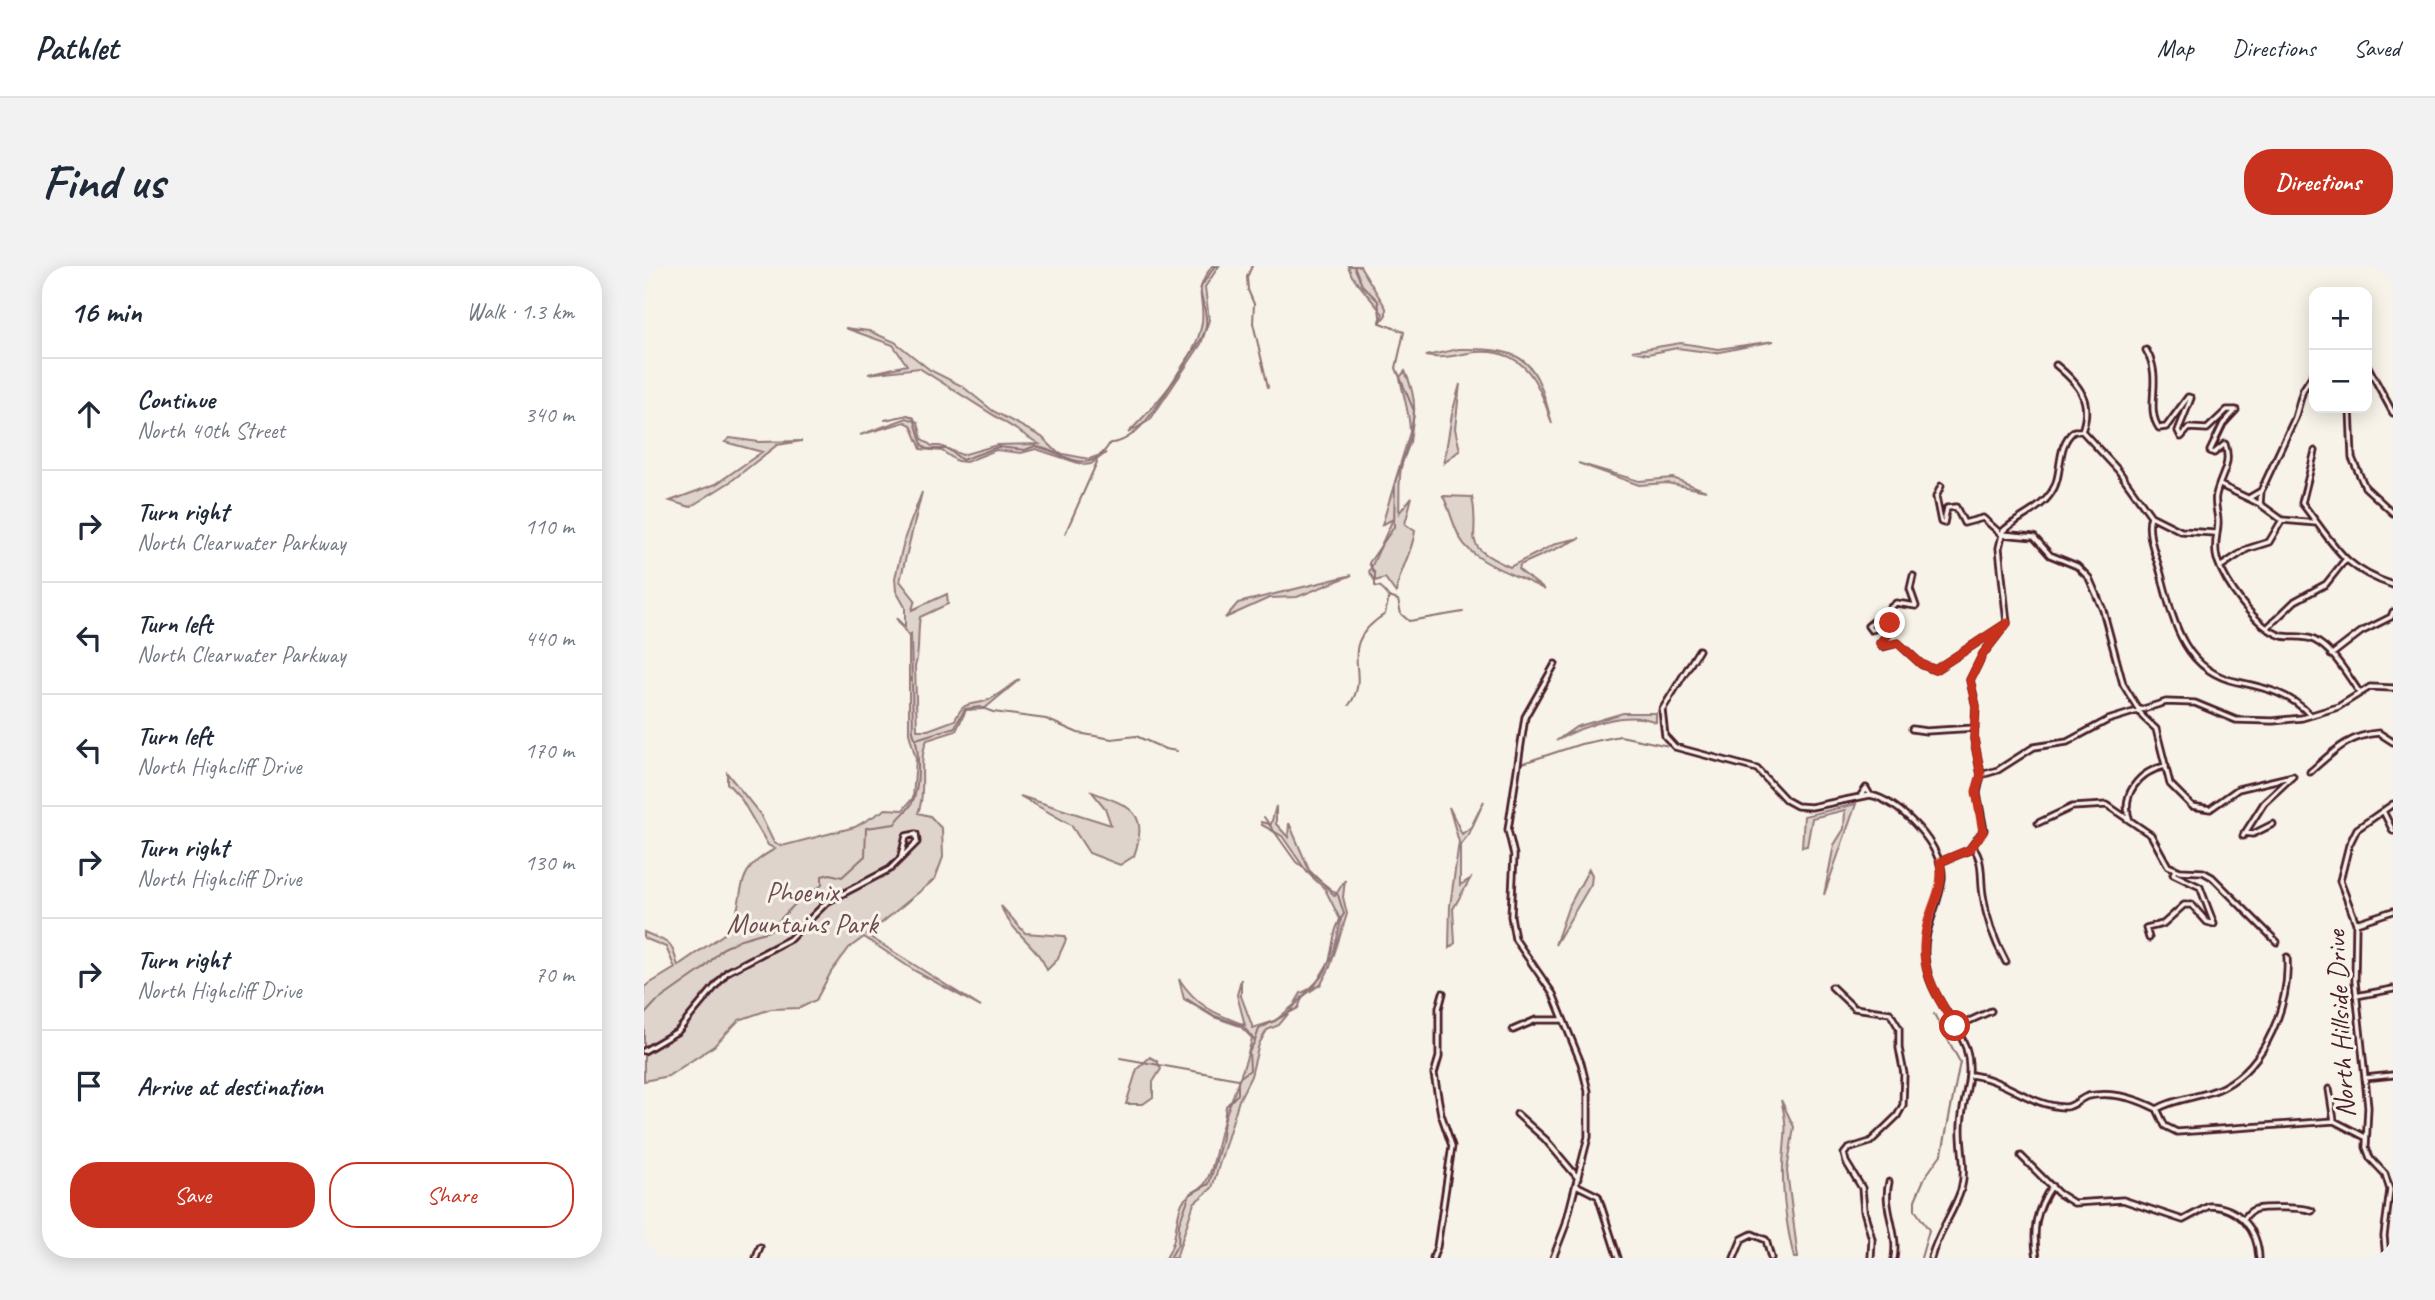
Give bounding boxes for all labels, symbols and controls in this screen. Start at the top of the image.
text: Pathlet [35,27,118,69]
text: Map [2157,33,2194,63]
text: Directions [2232,33,2315,63]
text: Saved [2353,33,2400,63]
button: Directions [2244,149,2393,215]
text: Find us [42,151,164,213]
map controls [2309,287,2372,413]
button: + [2309,287,2372,350]
text: 16 min [70,293,142,331]
text: Walk · 1.3 km [466,297,574,326]
button: − [2309,350,2372,413]
text: Continue [137,383,215,416]
icon: ahead [70,395,108,433]
text: 340 m [525,400,574,429]
text: North 40th Street [137,416,285,445]
text: Turn right [137,495,228,528]
icon: right [70,507,108,545]
text: 110 m [525,512,574,541]
text: North Clearwater Parkway [137,528,346,557]
text: Turn left [137,607,212,640]
route end [1874,607,1905,638]
icon: left [70,619,108,657]
text: 440 m [525,624,574,653]
text: North Clearwater Parkway [137,640,346,669]
text: Turn left [137,719,212,752]
icon: left [70,731,108,769]
text: 170 m [525,736,574,765]
text: North Highcliff Drive [137,752,301,781]
text: Turn right [137,831,228,864]
icon: right [70,843,108,881]
text: 130 m [525,848,574,877]
text: North Highcliff Drive [137,864,301,893]
park label: Phoenix Mountains Park [726,874,879,941]
street label: North Hillside Drive [2318,928,2362,1119]
text: Turn right [137,943,228,976]
icon: right [70,955,108,993]
text: 70 m [535,960,574,989]
text: North Highcliff Drive [137,976,301,1005]
route start [1939,1010,1970,1041]
icon: arrive [70,1067,108,1105]
text: Arrive at destination [137,1070,323,1103]
button: Save [70,1162,315,1228]
button: Share [329,1162,574,1228]

